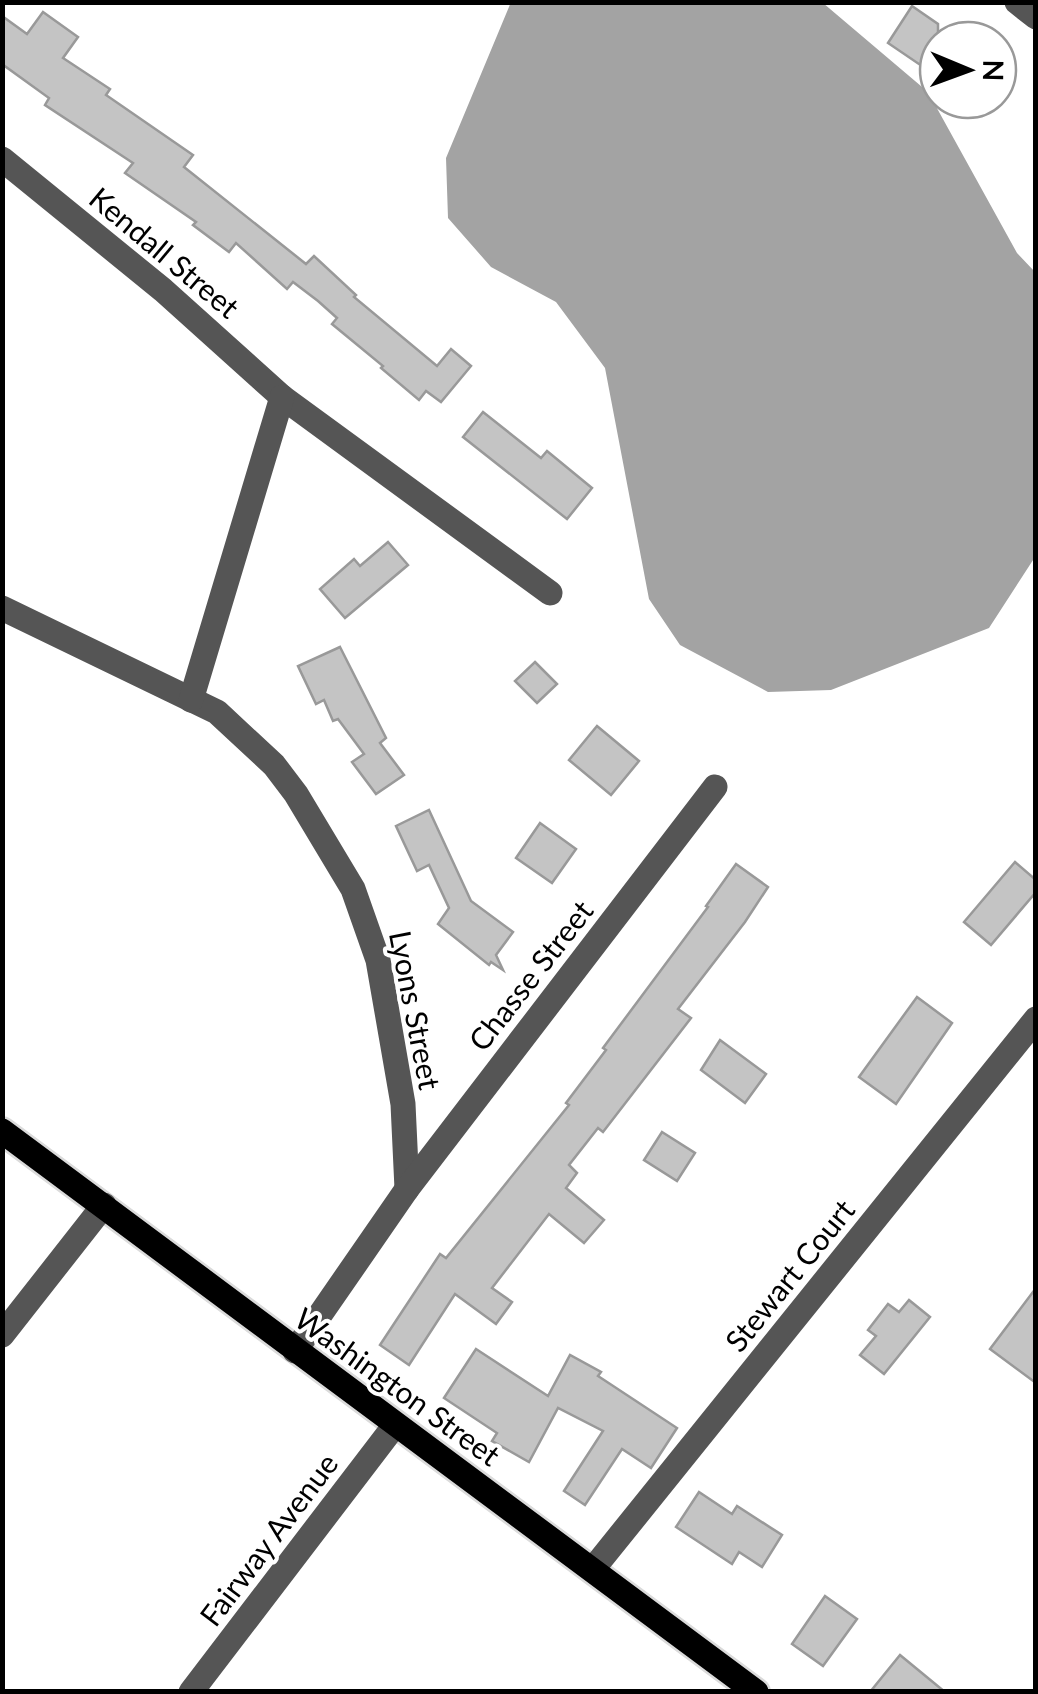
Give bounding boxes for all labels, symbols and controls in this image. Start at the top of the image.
north arrow [918,20,1018,120]
text: N [977,59,1011,82]
street label: Kendall Street [83,179,247,325]
street label: Chasse Street [460,893,600,1057]
street label: Lyons Street [383,928,449,1093]
street label: Stewart Court [717,1192,861,1358]
street label: Washington Street [288,1300,508,1473]
street label: Fairway Avenue [191,1446,345,1632]

